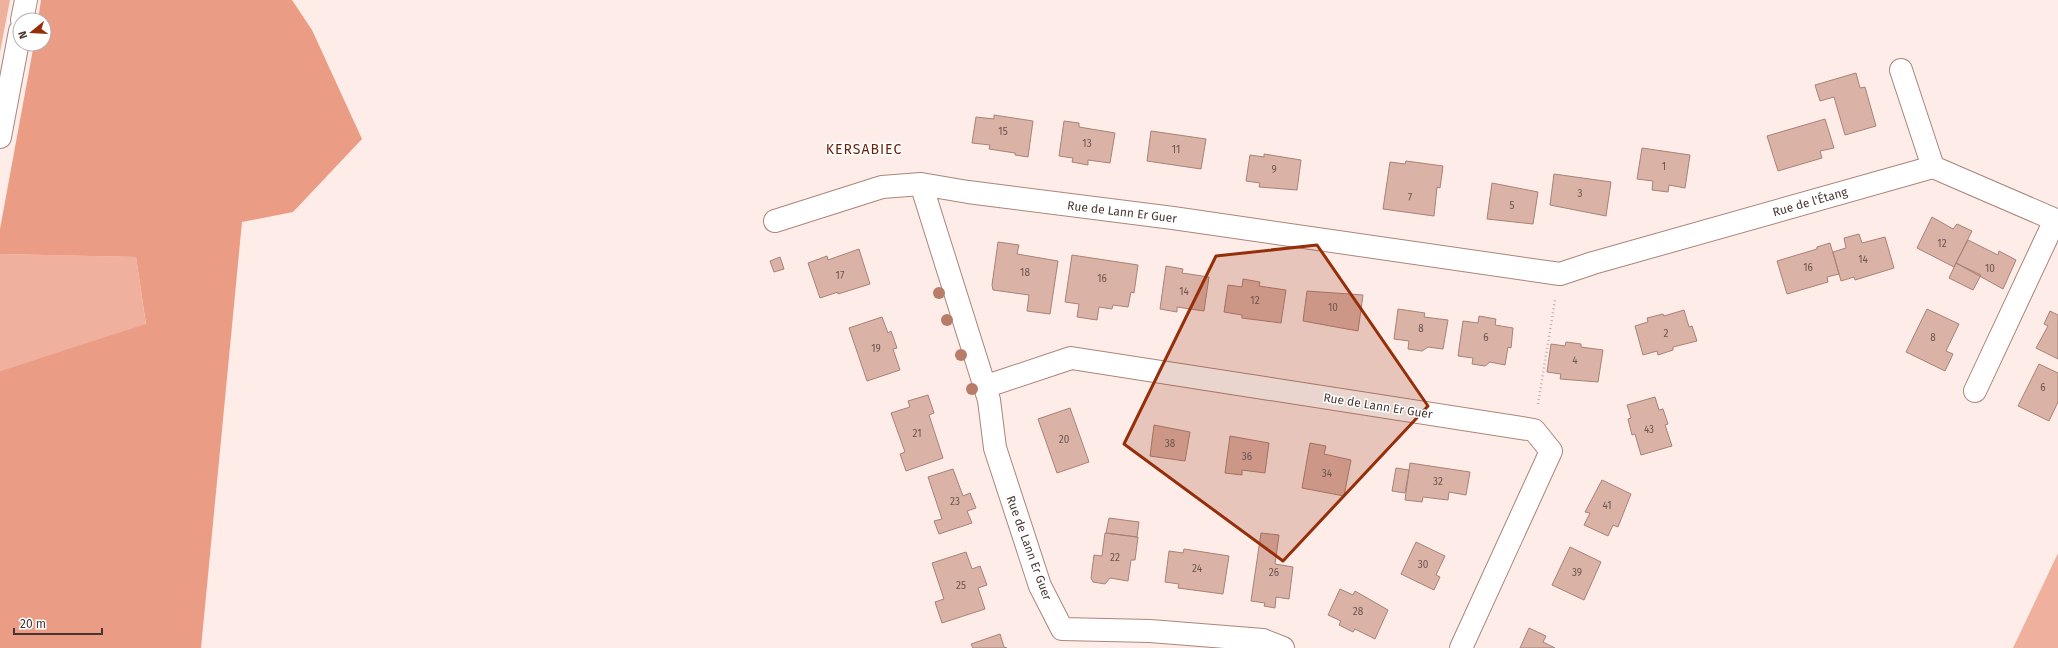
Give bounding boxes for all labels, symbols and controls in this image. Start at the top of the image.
north arrow [12,12,52,52]
text: N [16,29,30,40]
house number: 15 [998,126,1008,138]
house number: 13 [1082,138,1092,150]
district label: KERSABIEC [826,141,902,158]
house number: 11 [1172,144,1180,156]
house number: 1 [1662,161,1666,173]
house number: 9 [1271,164,1277,176]
street label: Rue de l'Étang [1771,183,1850,219]
house number: 3 [1578,188,1583,200]
house number: 7 [1408,192,1413,204]
street label: Rue de Lann Er Guer [1066,198,1178,226]
house number: 5 [1509,200,1515,212]
house number: 12 [1937,238,1947,250]
house number: 14 [1858,254,1869,266]
house number: 16 [1803,262,1813,274]
house number: 10 [1985,263,1995,275]
house number: 18 [1020,267,1030,279]
house number: 17 [836,270,845,282]
house number: 16 [1097,273,1107,285]
house number: 14 [1179,286,1190,298]
house number: 12 [1250,295,1260,307]
house number: 10 [1328,302,1338,314]
house number: 8 [1418,323,1424,335]
house number: 2 [1664,328,1669,340]
house number: 6 [1483,332,1489,344]
house number: 8 [1930,332,1936,344]
house number: 19 [871,343,881,355]
house number: 4 [1572,355,1578,367]
house number: 6 [2040,382,2046,394]
street label: Rue de Lann Er Guer [1322,390,1434,422]
house number: 43 [1644,424,1654,436]
house number: 21 [912,428,922,440]
house number: 20 [1059,434,1070,446]
house number: 38 [1165,438,1176,450]
house number: 36 [1242,451,1252,463]
house number: 34 [1322,468,1333,480]
house number: 32 [1433,476,1443,488]
street label: Rue de Lann Er Guer [1004,494,1055,603]
house number: 23 [950,496,960,508]
house number: 41 [1602,500,1612,512]
house number: 22 [1110,552,1120,564]
house number: 30 [1418,559,1429,571]
house number: 24 [1192,563,1203,575]
house number: 26 [1269,567,1279,579]
house number: 39 [1572,567,1582,579]
house number: 25 [956,580,966,592]
house number: 28 [1353,606,1364,618]
scale bar [14,610,102,636]
text: 20 m [20,617,46,631]

